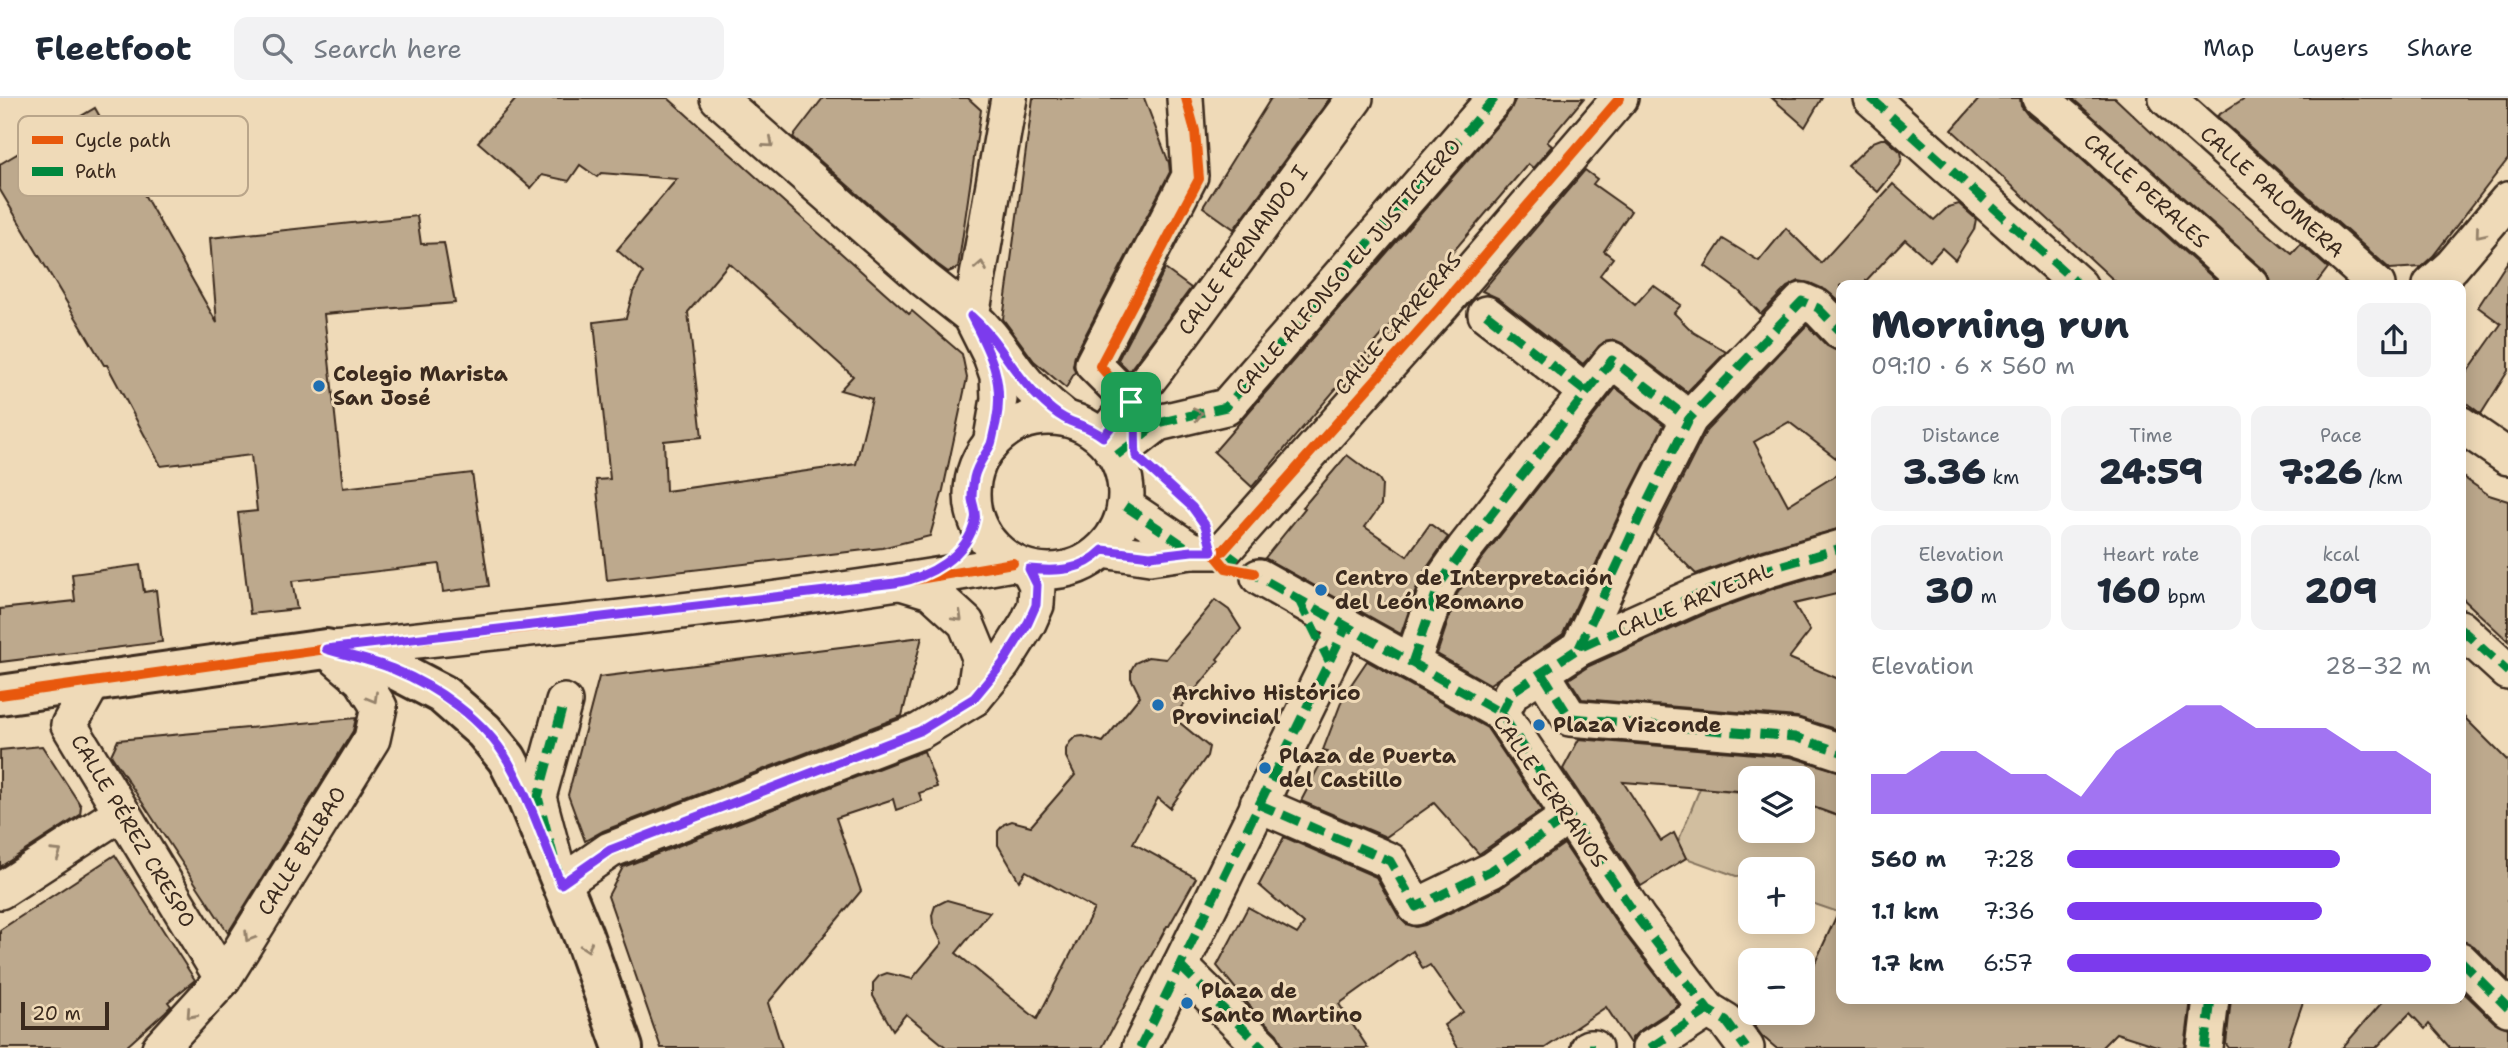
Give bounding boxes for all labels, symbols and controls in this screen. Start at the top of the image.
search box [234,17,724,80]
text: Fleetfoot [35,26,192,71]
icon: search [258,29,296,67]
text: Search here [314,31,462,66]
text: Map [2203,32,2254,64]
text: Layers [2292,32,2369,64]
text: Share [2407,32,2473,64]
legend [18,116,248,196]
street label: CALLE PALOMERA [2194,120,2350,264]
street label: CALLE PERALES [2078,127,2214,255]
text: Cycle path [75,128,171,153]
street label: CALLE ALFONSO EL JUSTICIERO [1229,133,1467,401]
one-way arrow [761,135,774,147]
text: Path [75,159,117,184]
street label: CALLE FERNANDO I [1172,159,1314,341]
one-way arrow [2476,225,2488,238]
street label: CALLE CARRERAS [1328,247,1468,401]
one-way arrow [973,260,988,272]
text: Morning run [1871,299,2129,350]
button: share [2357,303,2431,377]
text: 09:10 · 6 × 560 m [1871,351,2075,381]
place label: Colegio Marista San José [333,360,509,412]
pin [1101,372,1161,432]
marker: Colegio Marista San José [311,378,327,394]
icon: arrive [1112,383,1150,421]
one-way arrow [1191,407,1203,422]
text: Distance [1922,423,2000,448]
text: Time [2129,423,2173,448]
text: Pace [2320,423,2362,448]
text: 3.36 [1903,448,1986,495]
text: 24:59 [2099,448,2203,495]
text: 7:26 [2279,448,2363,495]
text: km [1986,465,2019,490]
text: /km [2363,465,2403,490]
text: Elevation [1918,542,2004,567]
text: Heart rate [2103,542,2199,567]
text: kcal [2323,542,2359,567]
street label: CALLE ARVEJAL [1613,556,1777,644]
place label: Centro de Interpretación del León Romano [1335,564,1613,616]
text: 30 [1925,567,1974,614]
text: 160 [2096,567,2161,614]
text: 209 [2305,567,2377,614]
marker: Centro de Interpretación del León Romano [1313,582,1329,598]
text: m [1974,584,1997,609]
text: bpm [2161,584,2206,609]
one-way arrow [950,608,963,621]
text: Elevation [1871,651,1974,681]
text: 28–32 m [2325,651,2431,681]
place label: Archivo Histórico Provincial [1172,679,1361,731]
one-way arrow [365,690,378,703]
marker: Archivo Histórico Provincial [1150,697,1166,713]
street label: CALLE SERRANOS [1487,709,1613,873]
place label: Plaza Vizconde [1553,711,1721,739]
marker: Plaza Vizconde [1531,717,1547,733]
street label: CALLE PÉREZ CRESPO [64,729,203,933]
place label: Plaza de Puerta del Castillo [1279,742,1457,794]
marker: Plaza de Puerta del Castillo [1257,760,1273,776]
map controls [1738,766,1815,1025]
button: layers [1738,766,1815,843]
street label: CALLE BILBAO [251,781,353,921]
text: 560 m [1871,844,1946,874]
text: 7:28 [1983,844,2035,874]
one-way arrow [50,849,63,862]
button: + [1738,857,1815,934]
text: 1.1 km [1871,896,1939,926]
text: 7:36 [1983,896,2035,926]
one-way arrow [244,929,257,942]
one-way arrow [579,941,593,953]
button: − [1738,948,1815,1025]
text: 1.7 km [1871,948,1944,978]
text: 6:57 [1983,948,2033,978]
place label: Plaza de Santo Martino [1201,977,1362,1029]
marker: Plaza de Santo Martino [1179,995,1195,1011]
scale bar [21,999,108,1031]
text: 20 m [32,1001,81,1026]
one-way arrow [187,1006,199,1019]

